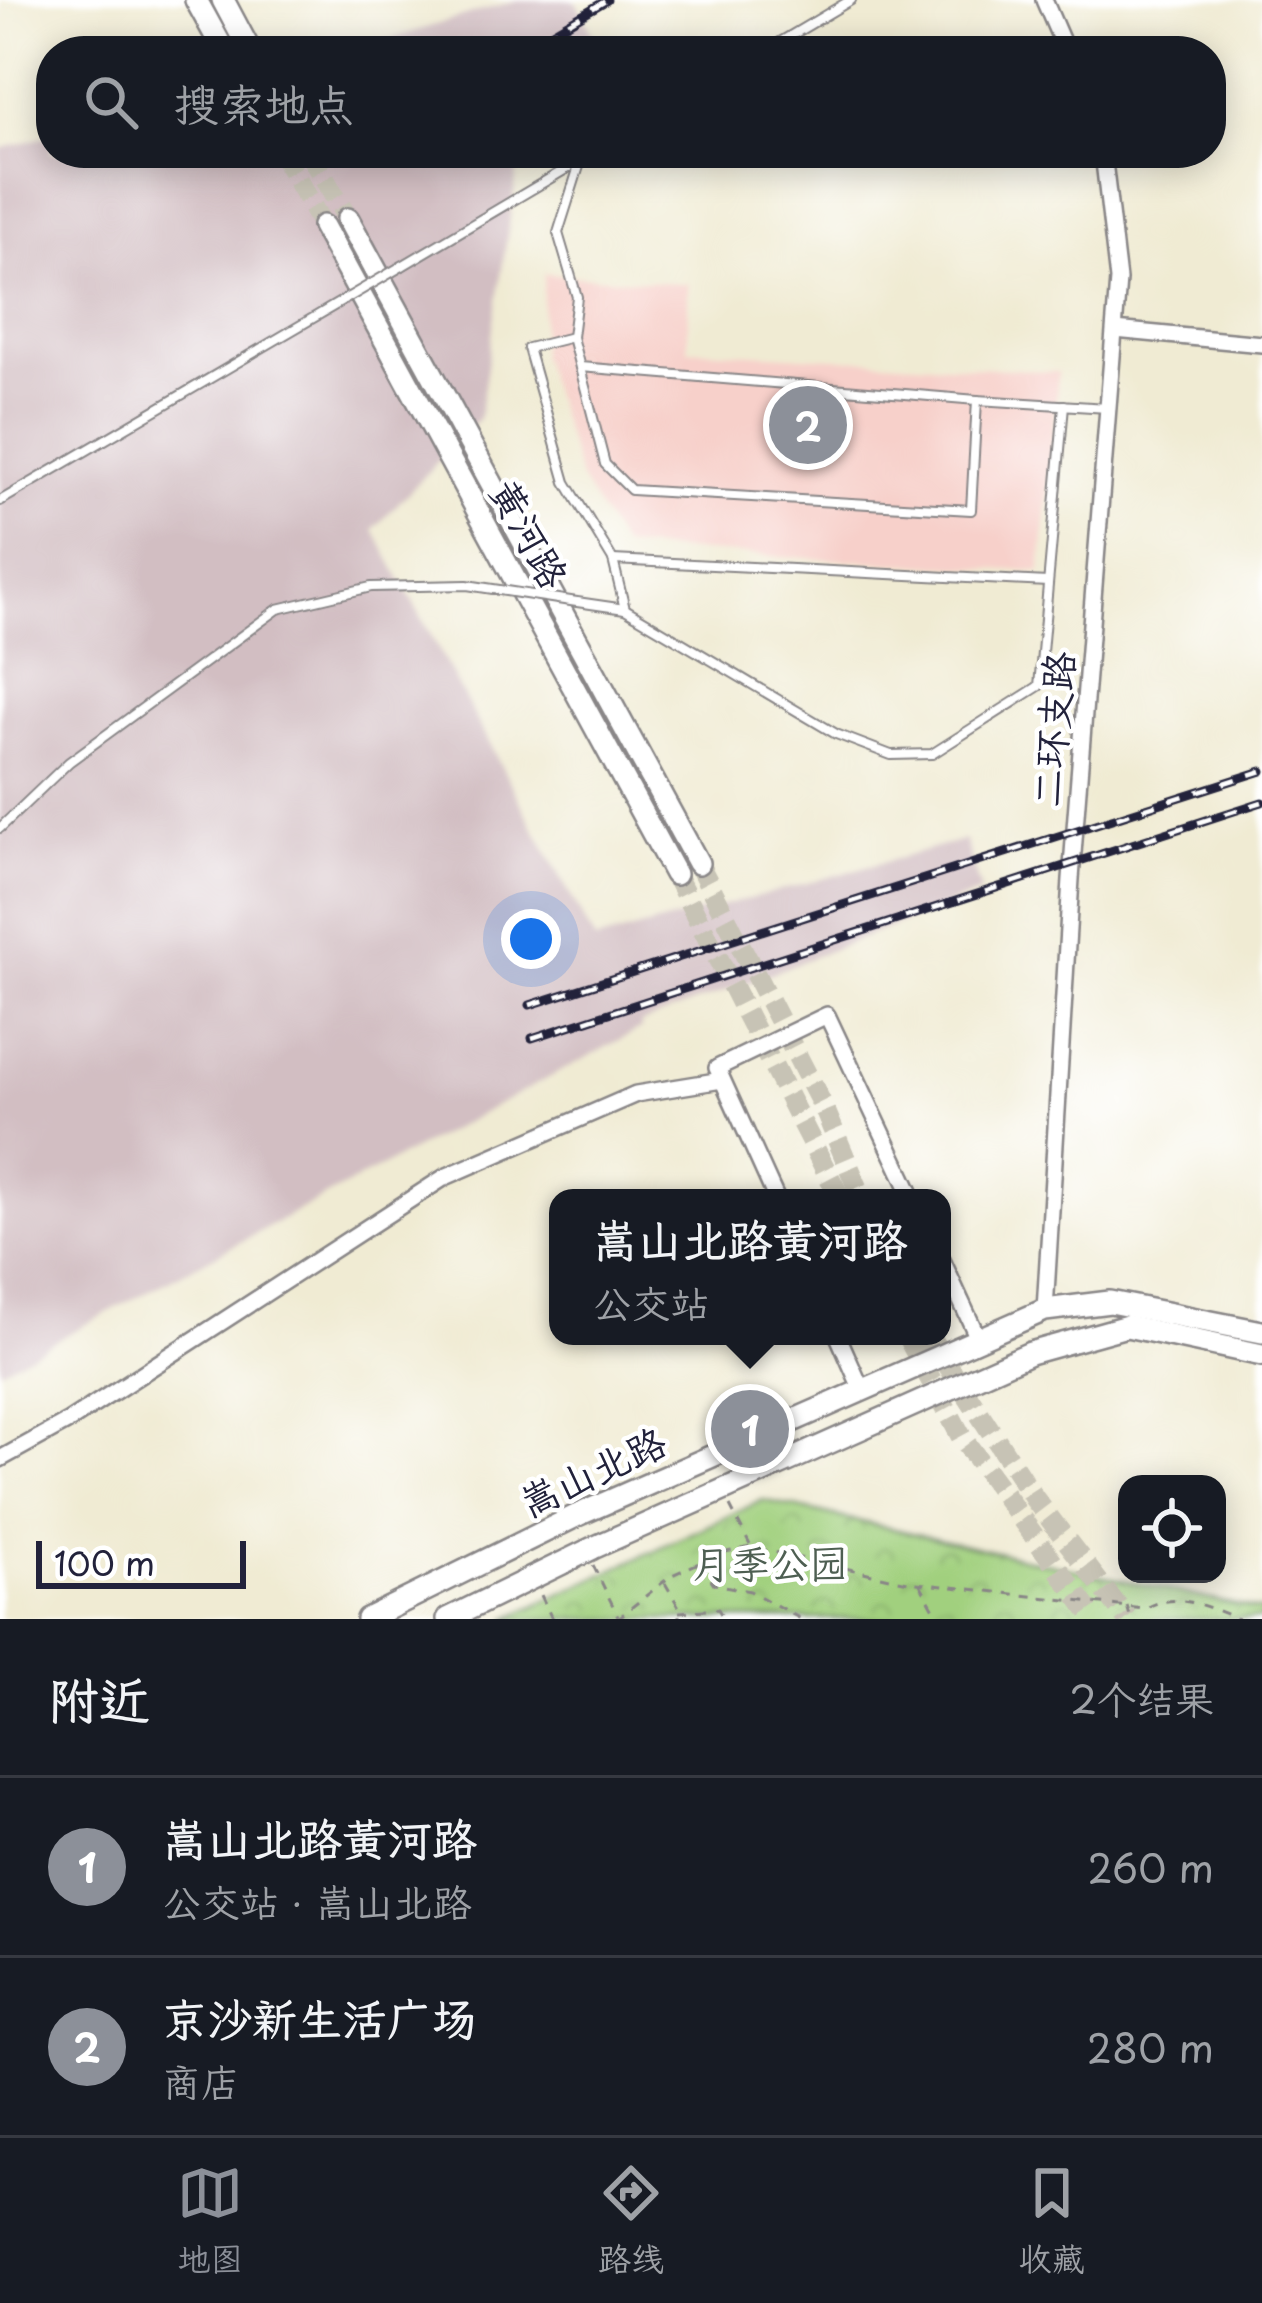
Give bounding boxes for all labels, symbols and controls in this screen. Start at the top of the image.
search box [36,36,1226,168]
text: 搜索地点 [174,68,354,136]
icon: search [78,69,144,135]
pin: 2 [769,380,847,470]
street label: 黄河路 [477,468,585,598]
street label: 二环支路 [1015,649,1087,809]
your location [501,909,561,969]
popup [549,1189,951,1345]
text: 嵩山北路黄河路 [592,1204,908,1272]
text: 公交站 [592,1272,710,1331]
pin: 1 [711,1384,789,1474]
street label: 嵩山北路 [509,1410,675,1530]
map controls [1118,1475,1226,1583]
button: locate [1118,1475,1226,1583]
park label: 月季公园 [692,1532,848,1591]
scale bar [36,1535,246,1588]
text: 100 m [54,1537,155,1587]
text: 附近 [48,1659,150,1736]
text: 2个结果 [1069,1668,1214,1727]
text: 嵩山北路黄河路 [162,1803,477,1871]
text: 1 [78,1837,96,1896]
text: 260 m [1087,1837,1214,1896]
text: 公交站 · 嵩山北路 [162,1871,472,1930]
text: 京沙新生活广场 [162,1983,477,2051]
text: 2 [73,2017,101,2076]
text: 280 m [1087,2017,1214,2076]
text: 商店 [162,2051,240,2110]
tab: 地图 [177,2160,243,2282]
tab: 路线 [598,2160,664,2282]
tab: 收藏 [1019,2160,1085,2282]

